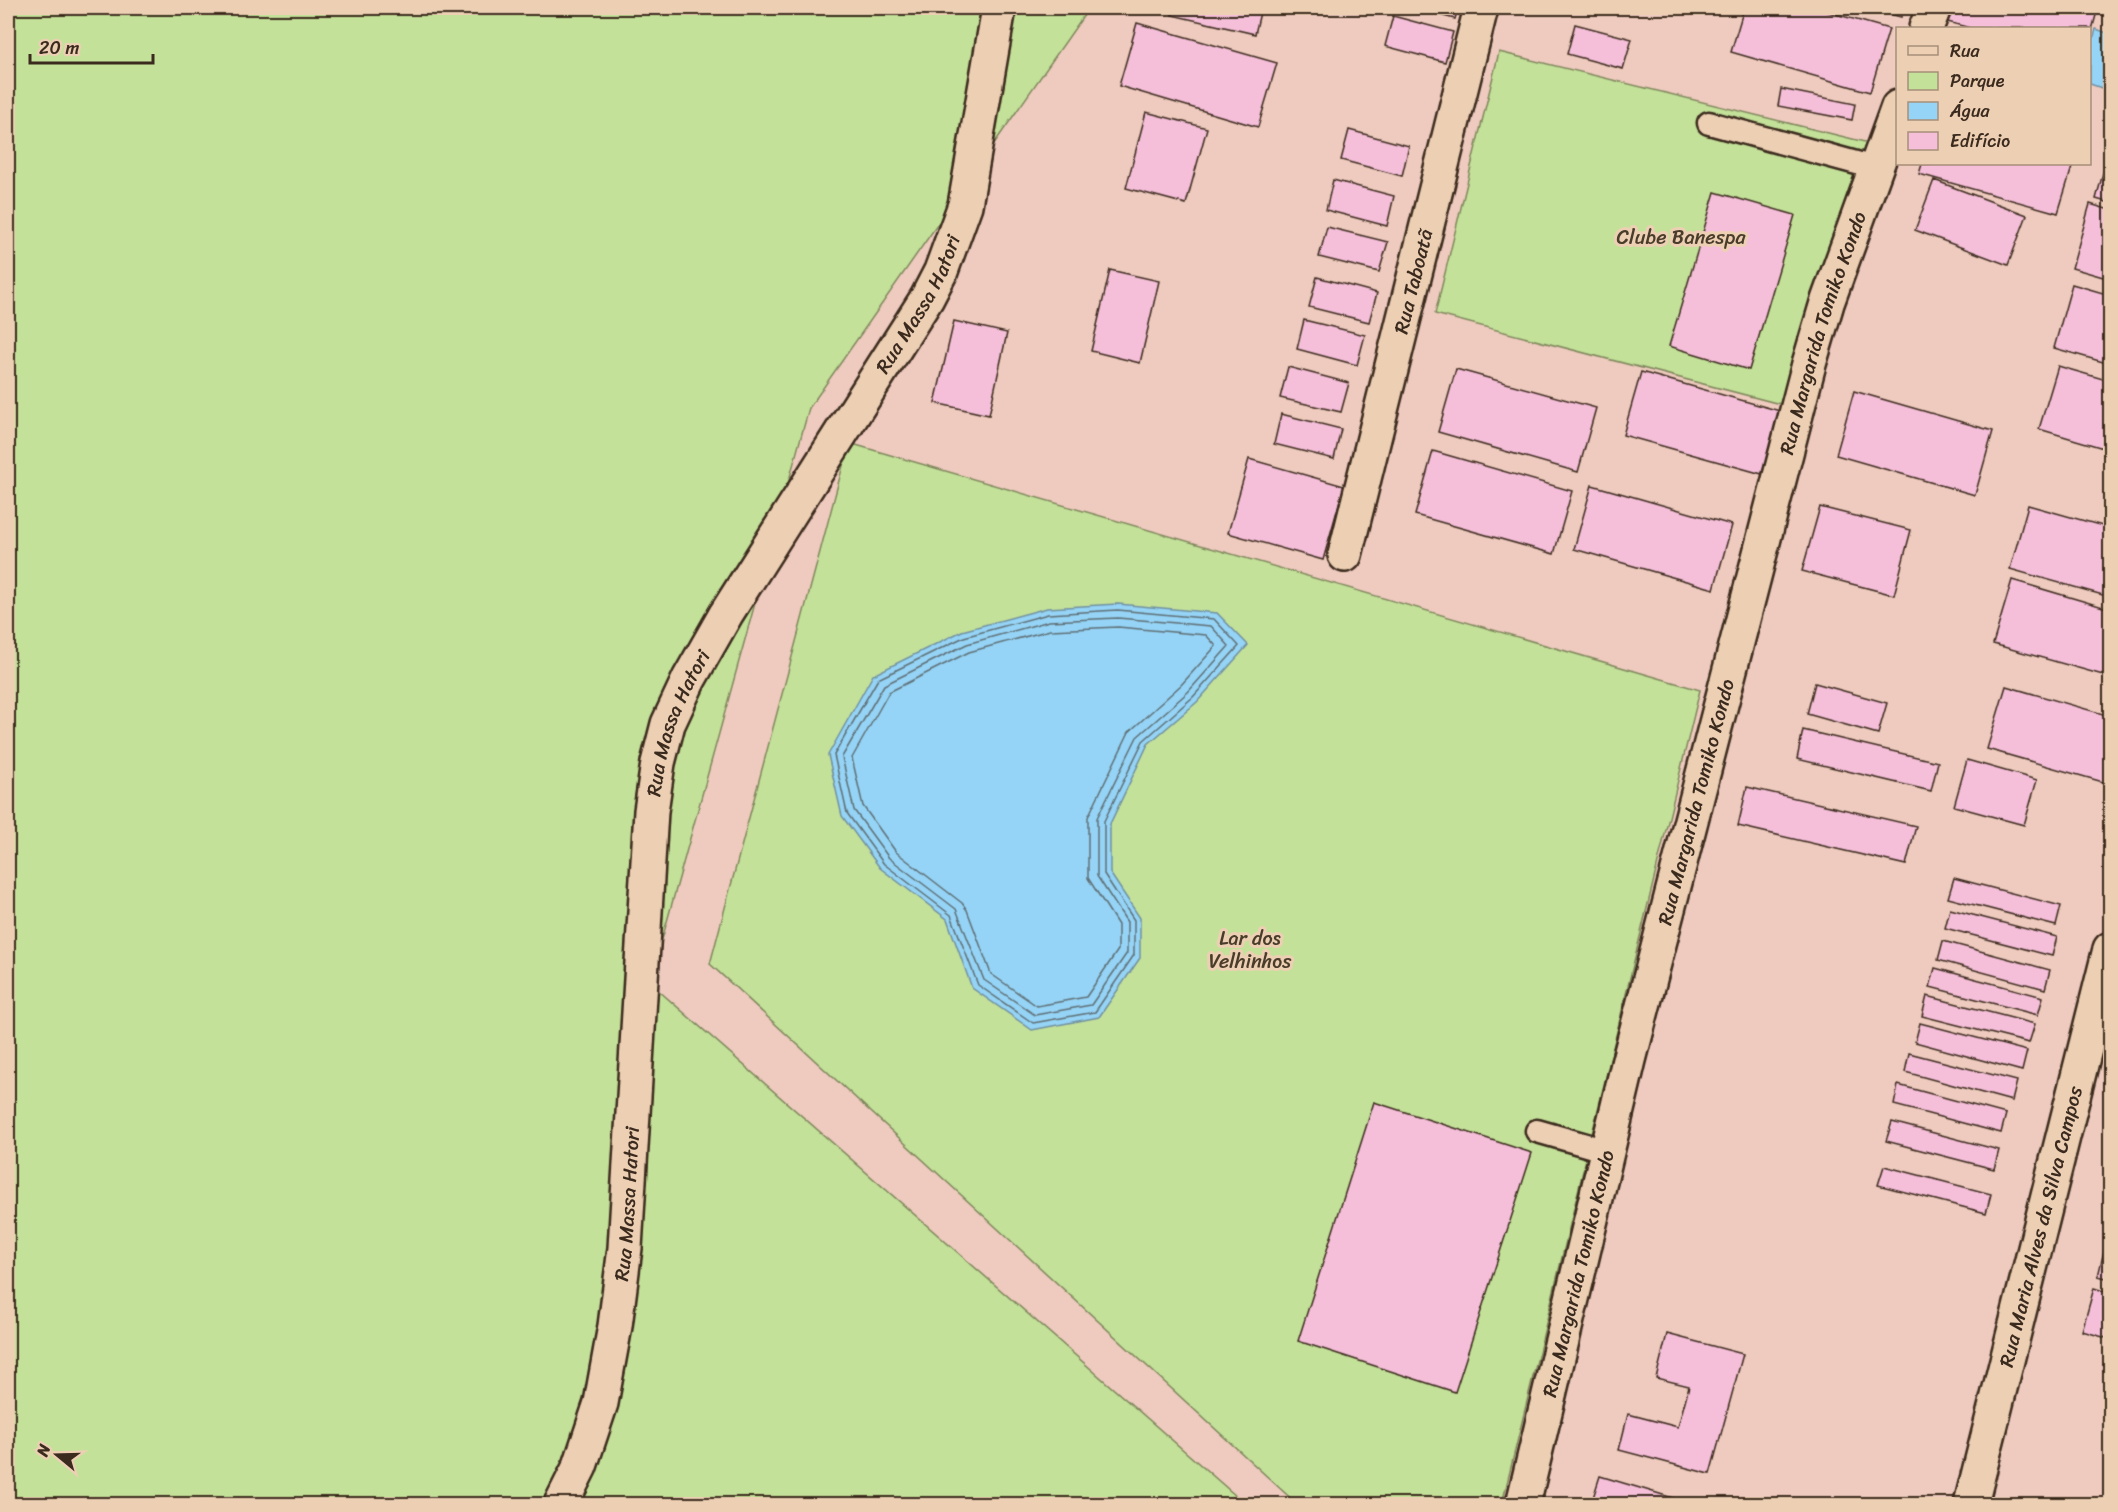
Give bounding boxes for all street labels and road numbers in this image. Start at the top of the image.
street label: Rua Margarida Tomiko Kondo [1769,206,1877,459]
street label: Rua Taboatã [1384,224,1444,338]
street label: Rua Massa Hatori [866,228,971,381]
street label: Rua Massa Hatori [636,642,721,799]
street label: Rua Margarida Tomiko Kondo [1648,675,1745,929]
street label: Rua Maria Alves da Silva Campos [1989,1082,2093,1371]
street label: Rua Massa Hatori [604,1124,650,1283]
street label: Rua Margarida Tomiko Kondo [1532,1146,1625,1401]

